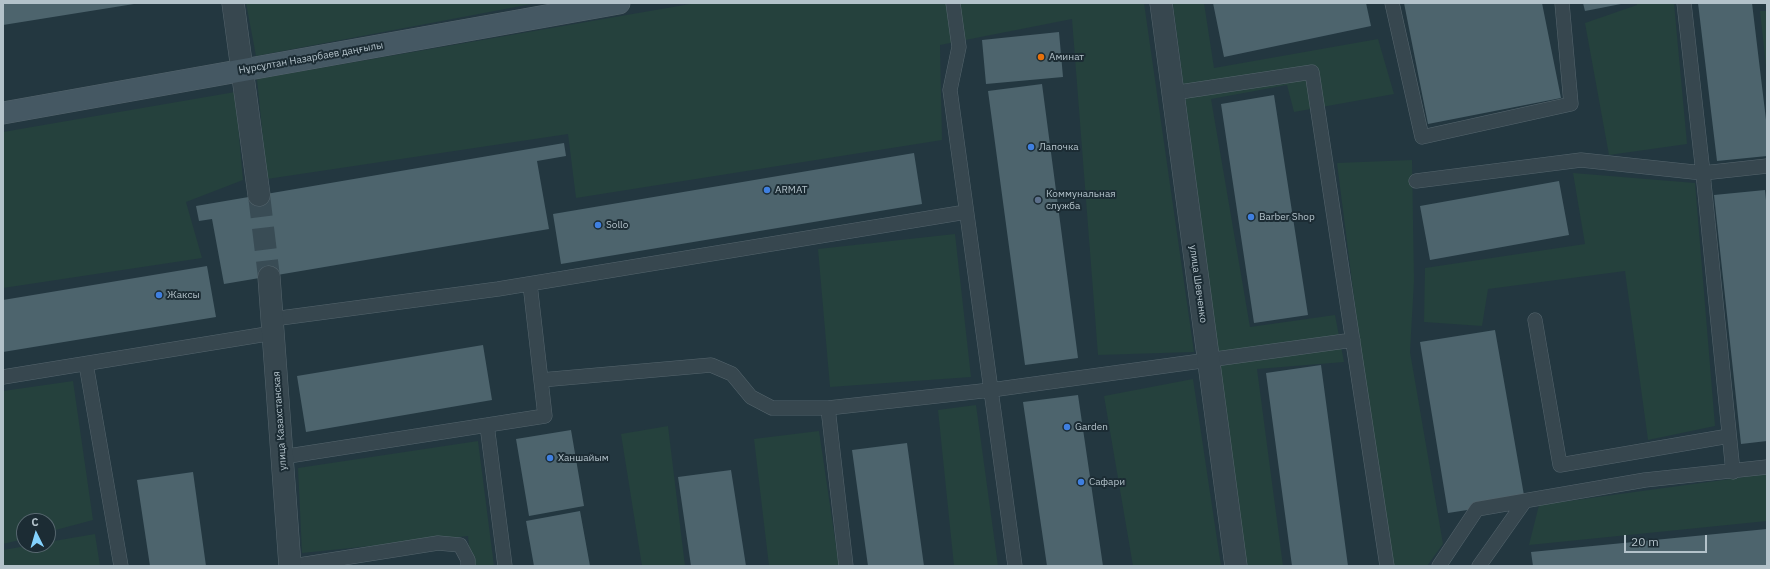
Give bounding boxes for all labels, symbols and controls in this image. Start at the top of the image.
street label: Нұрсұлтан Назарбаев даңғылы [238,39,384,77]
place label: Аминат [1049,51,1084,63]
marker: Аминат [1036,52,1046,62]
place label: Лапочка [1039,141,1079,153]
marker: Лапочка [1026,142,1036,152]
place label: ARMAT [775,184,807,196]
marker: ARMAT [762,185,772,195]
place label: Коммунальная служба [1046,188,1116,212]
marker: Коммунальная служба [1033,195,1043,205]
place label: Barber Shop [1259,211,1315,223]
marker: Barber Shop [1246,212,1256,222]
place label: Sollo [606,219,628,231]
marker: Sollo [593,220,603,230]
street label: улица Шевченко [1187,244,1209,324]
place label: Жаксы [167,289,200,301]
marker: Жаксы [154,290,164,300]
street label: улица Казахстанская [271,371,289,471]
place label: Garden [1075,421,1108,433]
marker: Garden [1062,422,1072,432]
place label: Ханшайым [558,452,609,464]
marker: Ханшайым [545,453,555,463]
place label: Сафари [1089,476,1125,488]
marker: Сафари [1076,477,1086,487]
north arrow [16,513,56,553]
text: С [31,515,39,529]
scale bar [1626,527,1709,553]
text: 20 m [1631,534,1659,549]

